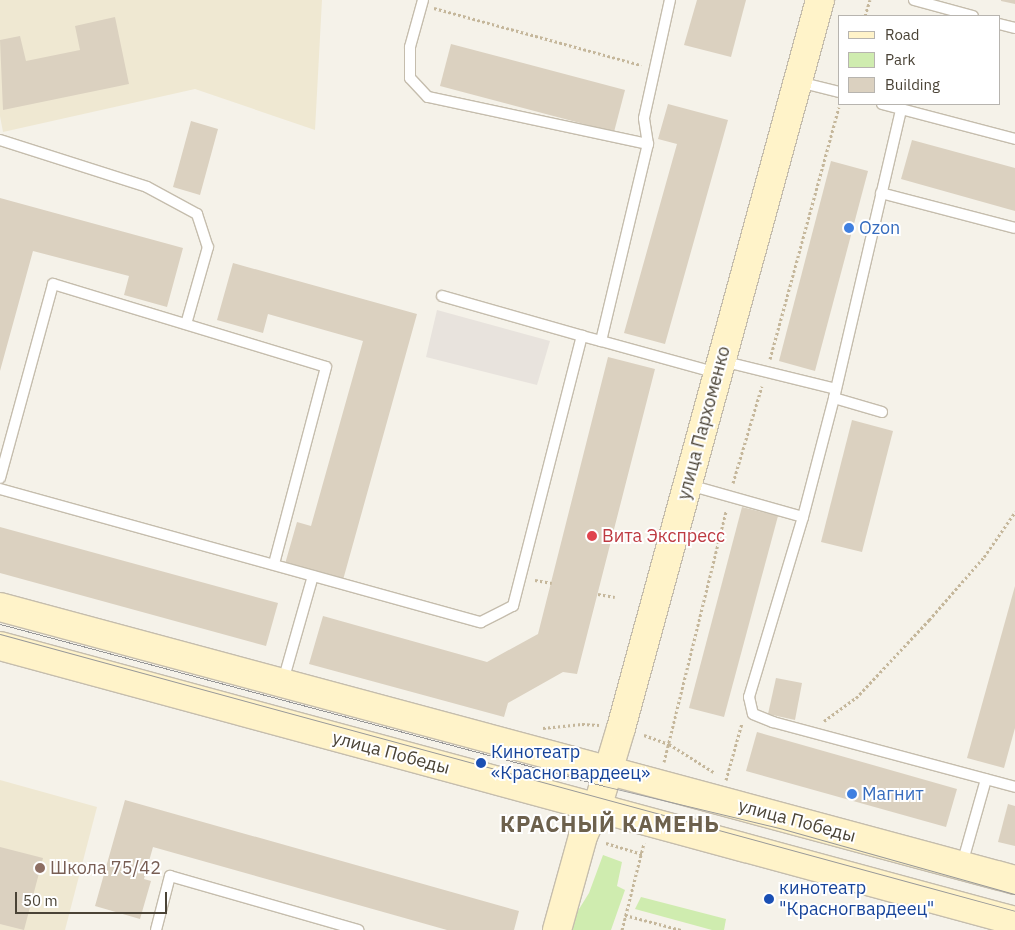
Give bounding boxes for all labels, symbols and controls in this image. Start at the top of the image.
legend [838,15,1000,105]
text: Road [885,25,920,44]
text: Park [885,50,915,69]
text: Building [885,75,940,94]
place label: Ozon [859,217,900,239]
marker: Ozon [843,222,855,234]
street label: улица Пархоменко [673,344,735,502]
place label: Вита Экспресс [602,525,725,547]
marker: Вита Экспресс [586,530,598,542]
street label: улица Победы [330,727,452,779]
place label: Кинотеатр «Красногвардеец» [491,742,650,784]
marker: Кинотеатр «Красногвардеец» [475,757,487,769]
place label: Магнит [862,783,924,805]
marker: Магнит [846,788,858,800]
street label: улица Победы [736,795,858,847]
district label: КРАСНЫЙ КАМЕНЬ [498,811,722,837]
place label: Школа 75/42 [50,857,161,879]
marker: Школа 75/42 [34,862,46,874]
place label: кинотеатр "Красногвардеец" [779,878,934,921]
scale bar [18,882,170,914]
text: 50 m [23,891,58,910]
marker: кинотеатр "Красногвардеец" [763,893,775,905]

